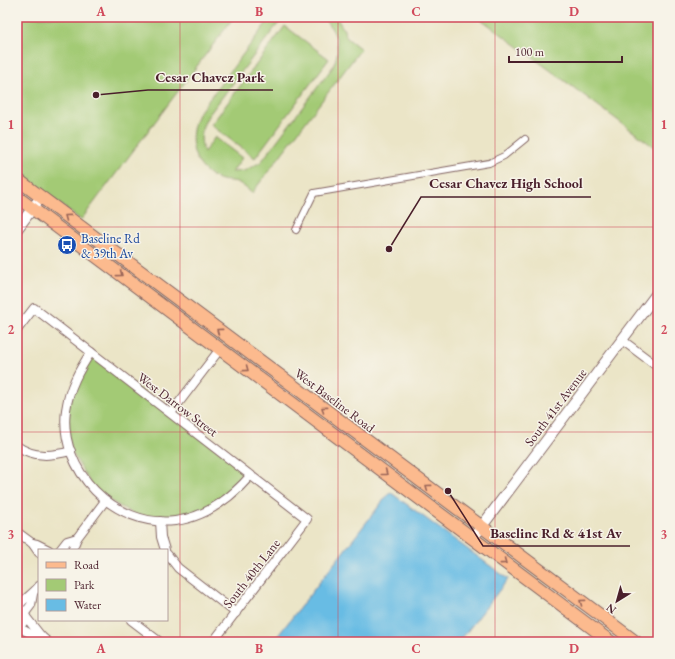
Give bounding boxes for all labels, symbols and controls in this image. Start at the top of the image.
text: A [95,3,106,20]
text: B [255,3,263,20]
text: C [411,3,421,20]
text: D [569,3,579,20]
scale bar [509,38,622,64]
text: 100 m [515,44,545,60]
callout: Cesar Chavez Park [148,64,273,90]
text: Cesar Chavez Park [155,68,265,86]
text: 1 [8,116,15,133]
text: 1 [661,116,668,133]
callout: Cesar Chavez High School [421,171,591,197]
text: Cesar Chavez High School [429,174,583,192]
one-way arrow [65,214,72,221]
place label: Baseline Rd & 39th Av [81,230,140,262]
bus stop icon: Baseline Rd & 39th Av [56,234,78,256]
one-way arrow [115,269,122,276]
text: 2 [8,321,15,338]
text: 2 [661,321,668,338]
one-way arrow [217,329,224,336]
one-way arrow [242,364,249,371]
street label: West Baseline Road [291,365,379,437]
street label: South 41st Avenue [521,365,590,450]
street label: West Darrow Street [134,369,221,440]
one-way arrow [321,407,328,414]
one-way arrow [381,468,388,475]
one-way arrow [425,485,432,492]
callout: Baseline Rd & 41st Av [483,520,630,546]
text: Baseline Rd & 41st Av [490,524,622,542]
text: 3 [8,526,15,543]
text: 3 [661,526,668,543]
street label: South 40th Lane [219,535,284,611]
legend [38,549,168,621]
text: Road [74,557,100,573]
one-way arrow [500,557,507,564]
text: Park [74,577,95,593]
north arrow [597,581,637,621]
text: Water [74,597,101,613]
one-way arrow [579,600,586,607]
text: N [603,601,619,617]
text: A [95,640,106,657]
text: B [255,640,263,657]
text: C [411,640,421,657]
text: D [569,640,579,657]

